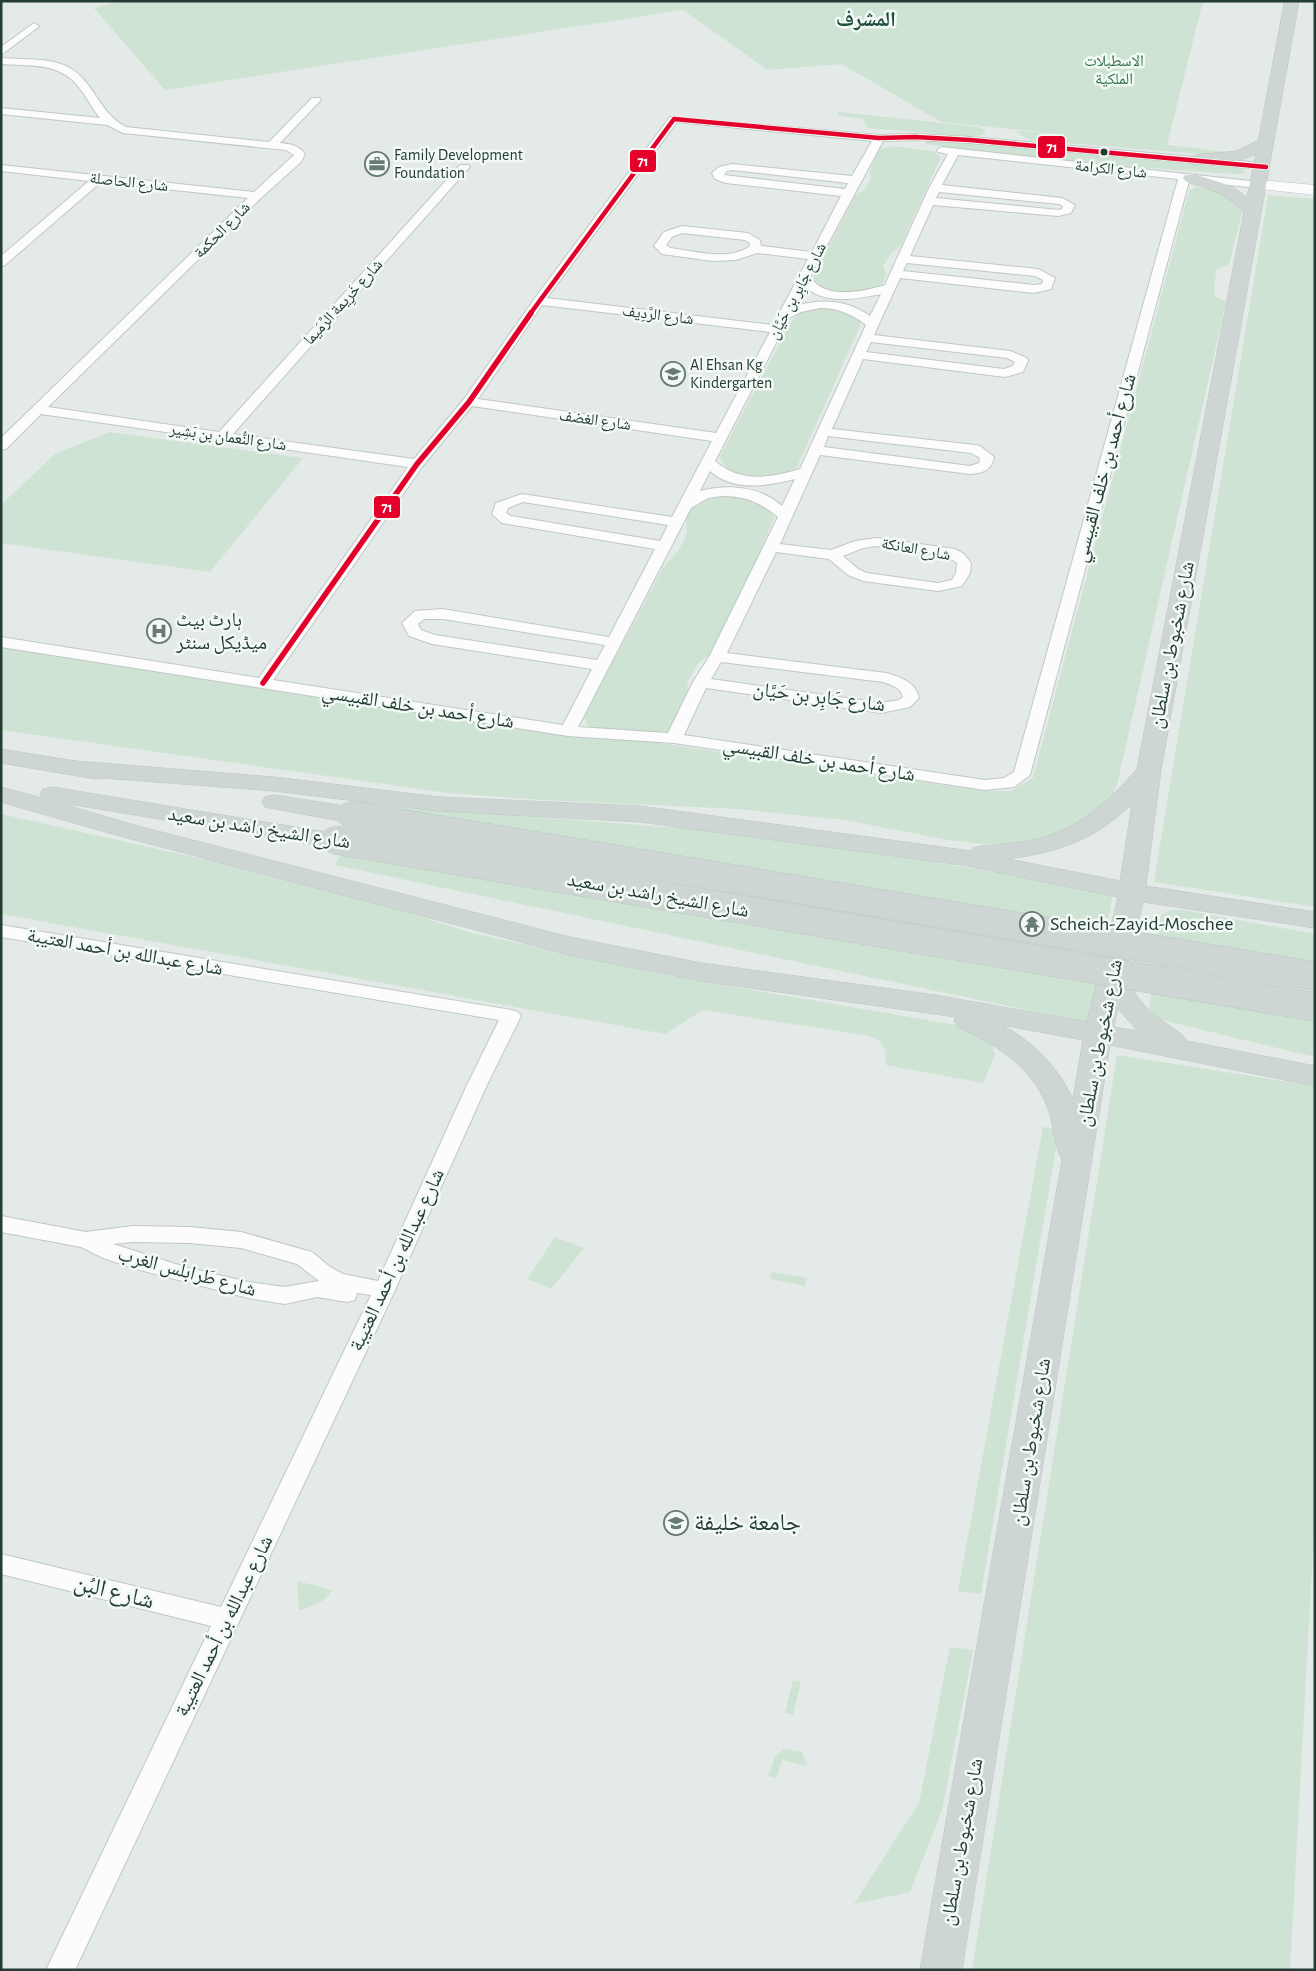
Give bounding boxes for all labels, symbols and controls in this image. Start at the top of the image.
district label: المشرف [836,9,896,31]
park label: الاسطبلات الملكية [1084,53,1144,87]
line badge: 71 [1037,135,1066,159]
text: 71 [1046,141,1058,155]
place label: Family Development Foundation [394,147,523,181]
unlabelled marker [1099,147,1109,157]
line badge: 71 [629,149,657,173]
office icon: Family Development Foundation [364,151,390,177]
text: 71 [637,155,649,169]
street label: شارع الكرامة [1074,157,1148,183]
street label: شارع الحاصلة [89,170,169,196]
street label: شارع الحكمة [191,199,255,263]
street label: شارع جَابِر بن حَيَّان [765,240,832,343]
street label: شارع خَرِيمة الرِّمَيما [300,256,388,350]
street label: شارع الرَّدِيف [621,303,695,329]
place label: Al Ehsan Kg Kindergarten [690,357,772,391]
school or university icon: Al Ehsan Kg Kindergarten [660,361,686,387]
street label: شارع أحمد بن خلف القبيسي [1068,371,1145,566]
street label: شارع الغضف [558,407,632,435]
street label: شارع النُّعمان بن بَشِير [167,420,288,455]
line badge: 71 [373,495,401,519]
text: 71 [381,501,393,515]
street label: شارع العانكة [880,535,952,565]
street label: شارع شخبوط بن سلطان [1146,560,1200,731]
place label: ہارٹ بیٹ میڈیکل سنٹر [175,610,267,654]
hospital icon: ہارٹ بیٹ میڈیکل سنٹر [146,618,172,644]
street label: شارع أحمد بن خلف القبيسي [320,679,516,737]
street label: شارع جَابِر بن حَيَّان [751,679,886,719]
street label: شارع أحمد بن خلف القبيسي [721,732,917,790]
street label: شارع الشيخ راشد بن سعيد [166,804,352,854]
street label: شارع الشيخ راشد بن سعيد [565,869,751,923]
temple icon: Scheich-Zayid-Moschee [1019,911,1045,937]
place label: Scheich-Zayid-Moschee [1050,914,1233,934]
street label: شارع عبدالله بن أحمد العتيبة [25,922,225,981]
street label: شارع شخبوط بن سلطان [1074,958,1128,1129]
street label: شارع عبدالله بن أحمد العتيبة [344,1165,450,1355]
street label: شارع طَرابلُس الغرب [115,1242,259,1302]
street label: شارع شخبوط بن سلطان [1008,1357,1056,1528]
school or university icon: جامعة خليفة [663,1510,689,1536]
place label: جامعة خليفة [694,1511,801,1535]
street label: شارع عبدالله بن أحمد العتيبة [169,1531,278,1720]
street label: شارع البُن [71,1571,156,1615]
street label: شارع شخبوط بن سلطان [937,1757,989,1928]

